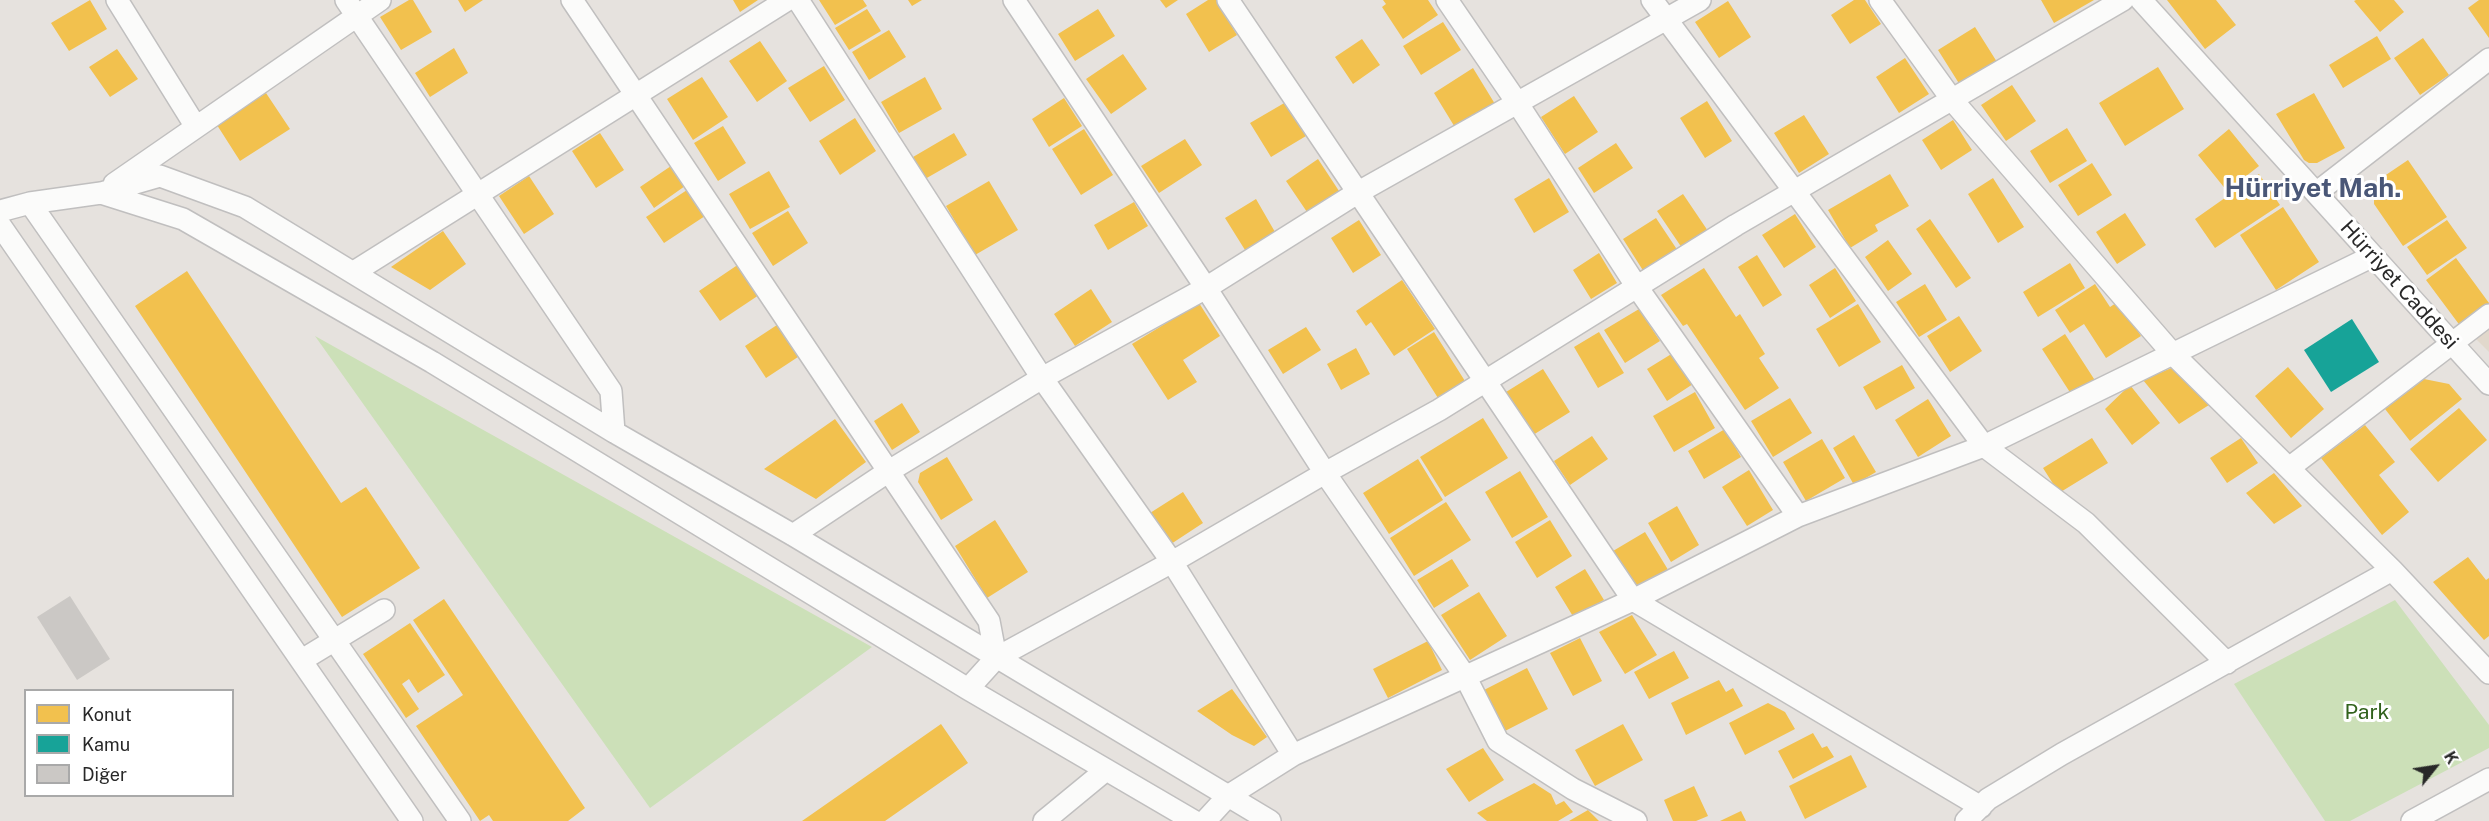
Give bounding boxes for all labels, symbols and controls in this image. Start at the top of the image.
district label: Hürriyet Mah. [2225,173,2401,205]
street label: Hürriyet Caddesi [2335,215,2463,355]
legend [24,689,234,797]
park label: Park [2345,700,2389,726]
text: Konut [82,704,132,725]
text: Kamu [82,734,130,755]
north arrow [2405,737,2465,797]
text: K [2440,748,2462,767]
text: Diğer [82,764,127,785]

